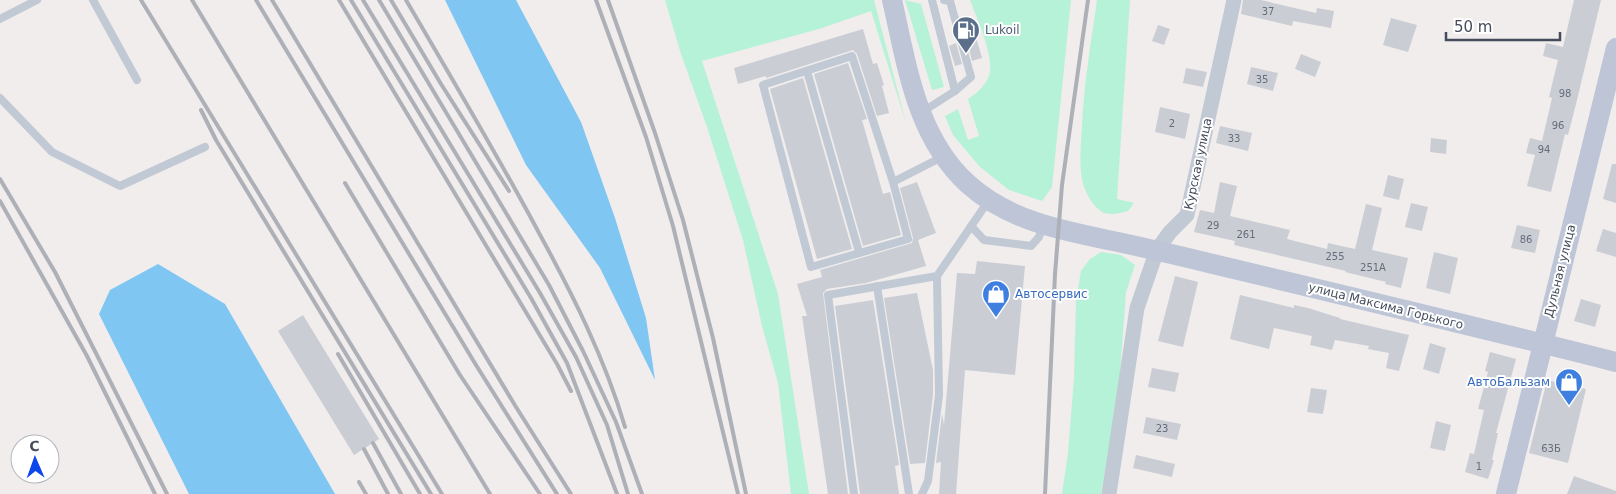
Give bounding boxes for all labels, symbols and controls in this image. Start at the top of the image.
house number: 37 [1262,6,1274,17]
scale bar [1446,10,1560,42]
fuel station icon: Lukoil [951,15,981,54]
text: 50 m [1454,18,1492,36]
place label: Lukoil [985,23,1020,37]
house number: 35 [1256,74,1268,85]
house number: 98 [1559,88,1571,99]
street label: Курская улица [1181,117,1215,211]
house number: 2 [1169,118,1175,129]
house number: 96 [1552,120,1564,131]
house number: 33 [1228,133,1240,144]
house number: 94 [1538,144,1550,155]
house number: 29 [1207,220,1219,231]
street label: Дульная улица [1542,223,1578,319]
house number: 261 [1236,229,1256,240]
house number: 86 [1520,234,1532,245]
house number: 255 [1325,251,1345,262]
house number: 251А [1360,262,1386,273]
shop icon: Автосервис [981,279,1011,318]
street label: улица Максима Горького [1307,280,1465,332]
place label: Автосервис [1015,287,1088,301]
shop icon: АвтоБальзам [1554,367,1584,406]
place label: АвтоБальзам [1467,375,1550,389]
house number: 23 [1156,423,1168,434]
north arrow [10,434,60,484]
text: С [29,438,40,454]
house number: 63Б [1541,443,1561,454]
house number: 1 [1476,461,1482,472]

